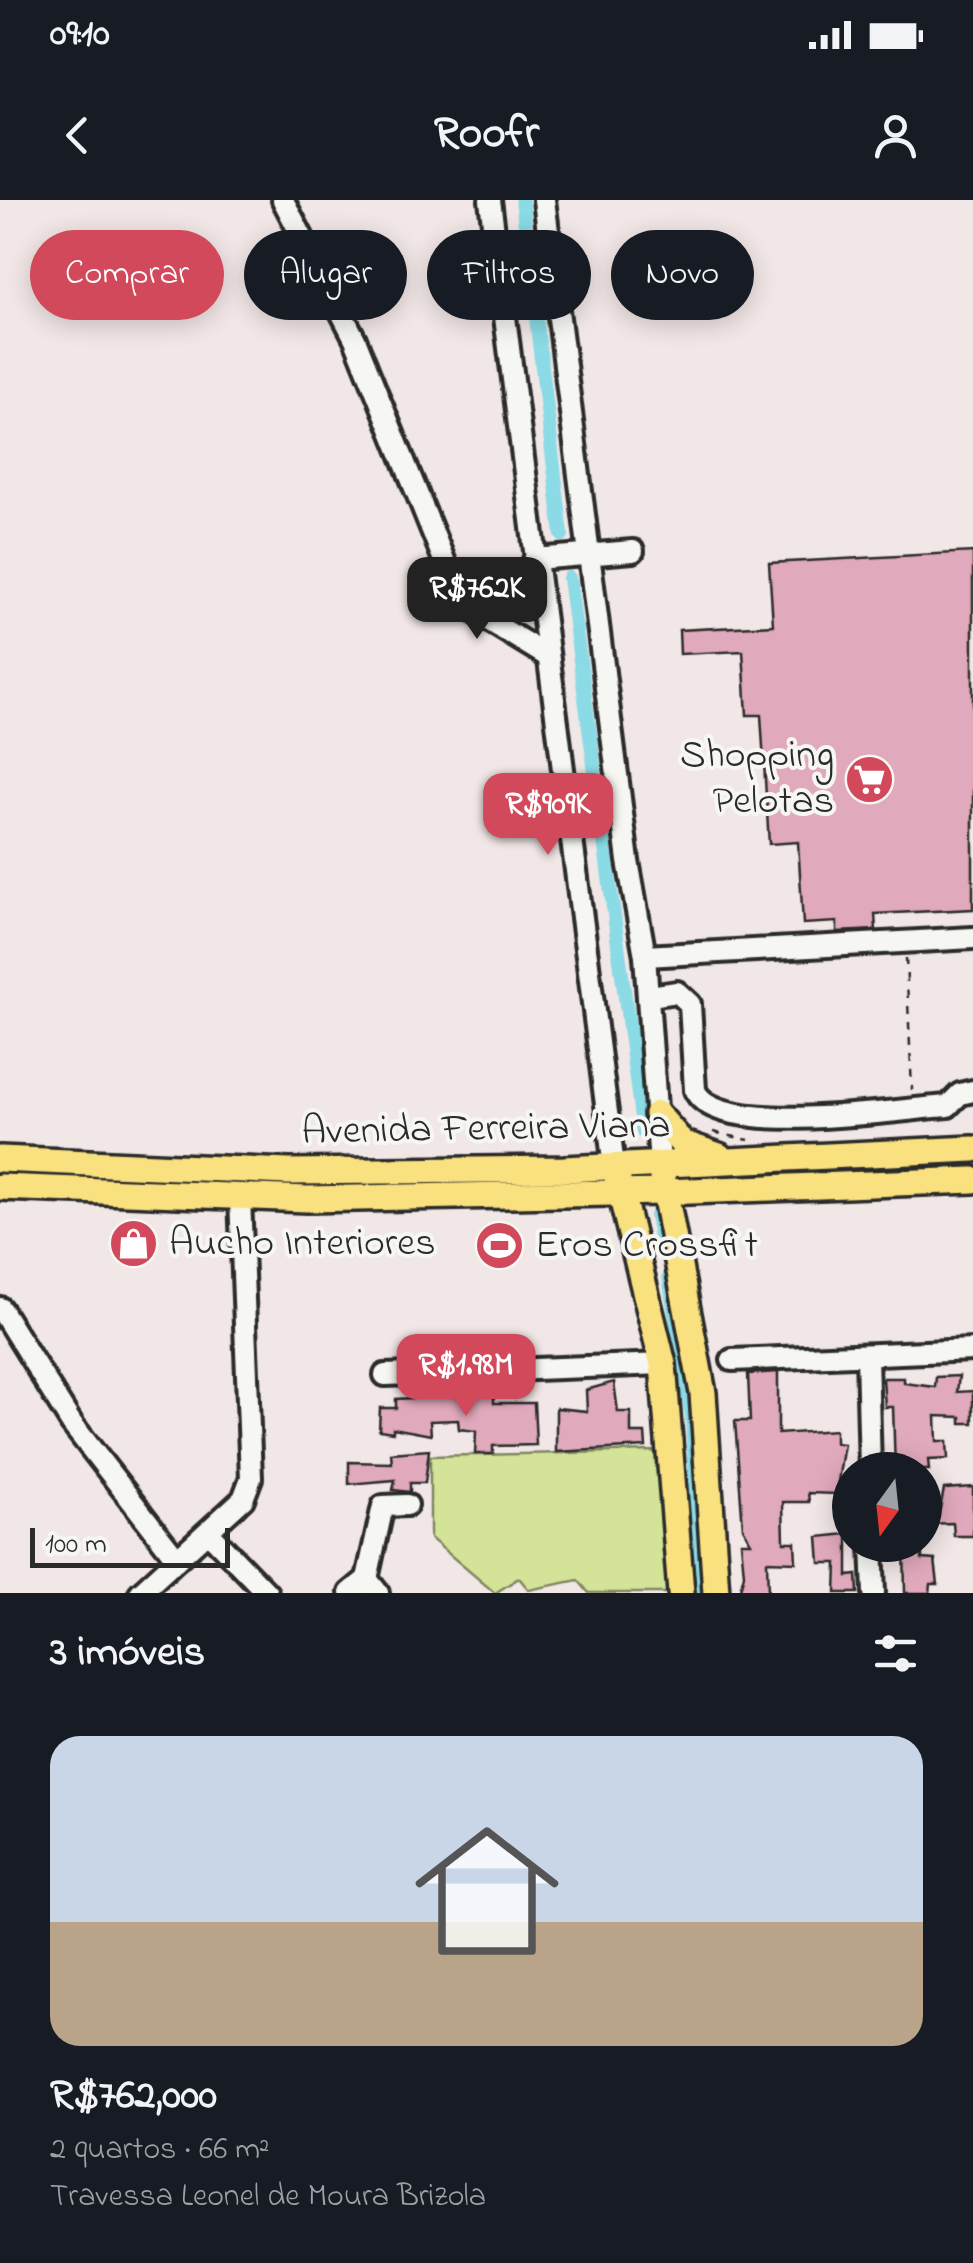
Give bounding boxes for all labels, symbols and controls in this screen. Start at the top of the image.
text: 09:10 [50,7,110,63]
text: Roofr [434,102,539,168]
icon: back [50,108,105,163]
icon: person [868,108,923,163]
chip: Comprar [30,230,224,320]
chip: Alugar [244,230,407,320]
chip: Filtros [427,230,591,320]
chip: Novo [611,230,754,320]
pin: R$762K [396,557,558,642]
text: R$762K [429,566,525,613]
place label: Shopping Pelotas [680,727,834,832]
supermarket icon: Shopping Pelotas [843,753,895,805]
pin: R$909K [467,773,629,858]
text: R$909K [505,782,591,829]
street label: Avenida Ferreira Viana [301,1097,671,1163]
place label: Aucho Interiores [169,1215,436,1274]
place label: Eros Crossfit [535,1217,758,1276]
shop icon: Aucho Interiores [108,1218,160,1270]
sports icon: Eros Crossfit [474,1220,526,1272]
pin: R$1.98M [374,1334,558,1419]
text: R$1.98M [419,1343,513,1390]
north arrow [832,1452,942,1562]
map controls [832,1452,942,1562]
scale bar [30,1523,230,1568]
text: 100 m [45,1525,107,1566]
text: 3 imóveis [50,1623,205,1684]
icon: filters [868,1626,923,1681]
icon: home [397,1801,577,1981]
text: R$762,000 [50,2066,217,2127]
text: 2 quartos · 66 m² [50,2127,270,2174]
text: Travessa Leonel de Moura Brizola [50,2174,486,2221]

